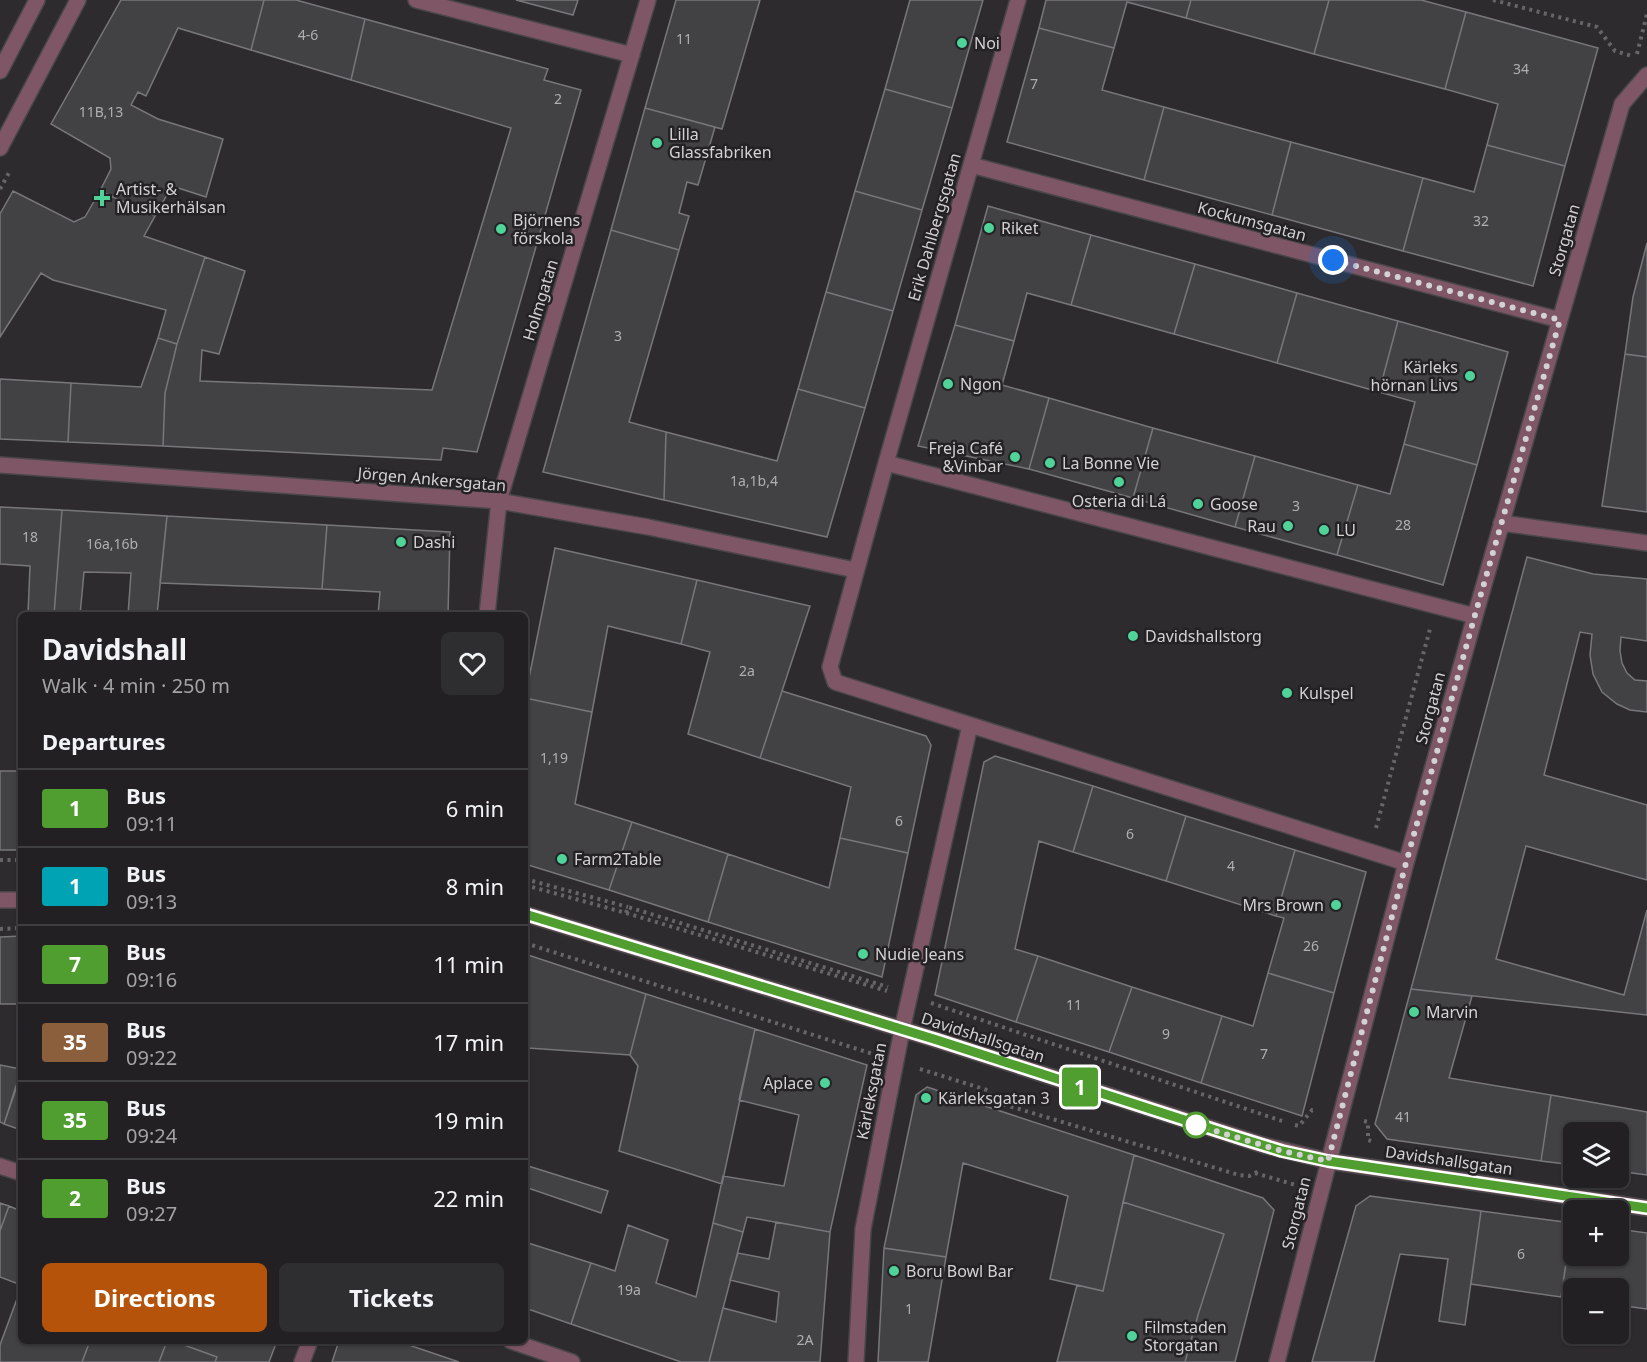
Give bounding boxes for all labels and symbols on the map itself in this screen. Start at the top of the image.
house number: 4-6 [298,25,318,44]
house number: 11 [676,29,692,48]
place label: Noi [974,32,1000,54]
marker: Noi [955,36,969,50]
house number: 34 [1513,59,1529,78]
house number: 7 [1030,74,1038,93]
house number: 2 [554,89,562,108]
house number: 11B,13 [79,102,123,121]
place label: Lilla Glassfabriken [669,123,772,163]
marker: Lilla Glassfabriken [650,136,664,150]
street label: Erik Dahlbergsgatan [902,150,966,304]
place label: Artist- & Musikerhälsan [116,178,226,218]
marker: Artist- & Musikerhälsan [93,189,111,207]
street label: Kockumsgatan [1195,196,1309,246]
street label: Storgatan [1543,201,1585,279]
place label: Björnens förskola [513,209,580,249]
house number: 32 [1473,211,1489,230]
place label: Riket [1001,217,1039,239]
marker: Riket [982,221,996,235]
marker: Björnens förskola [494,222,508,236]
your location [1318,245,1348,275]
street label: Holmgatan [517,257,563,343]
house number: 3 [614,326,622,345]
place label: Kärleks hörnan Livs [1371,356,1458,396]
marker: Kärleks hörnan Livs [1463,369,1477,383]
place label: Ngon [960,373,1002,395]
marker: Ngon [941,377,955,391]
place label: Freja Café &Vinbar [929,437,1003,477]
marker: Freja Café &Vinbar [1008,450,1022,464]
place label: La Bonne Vie [1062,452,1159,474]
marker: La Bonne Vie [1043,456,1057,470]
street label: Jörgen Ankersgatan [355,461,507,496]
house number: 1a,1b,4 [730,471,778,490]
marker: Osteria di Lá [1112,475,1126,489]
place label: Osteria di Lá [1072,490,1166,512]
place label: Goose [1210,493,1258,515]
house number: 3 [1292,496,1300,515]
marker: Goose [1191,497,1205,511]
place label: Rau [1247,515,1276,537]
house number: 28 [1395,515,1411,534]
marker: Rau [1281,519,1295,533]
place label: LU [1336,519,1356,541]
marker: LU [1317,523,1331,537]
house number: 18 [22,527,38,546]
place label: Dashi [413,531,455,553]
house number: 16a,16b [86,534,138,553]
marker: Dashi [394,535,408,549]
place label: Davidshallstorg [1145,625,1262,647]
marker: Davidshallstorg [1126,629,1140,643]
house number: 2a [739,661,755,680]
street label: Storgatan [1410,669,1450,747]
place label: Kulspel [1299,682,1354,704]
marker: Kulspel [1280,686,1294,700]
house number: 1,19 [540,748,568,767]
house number: 6 [895,811,903,830]
house number: 6 [1126,824,1134,843]
place label: Farm2Table [574,848,662,870]
marker: Farm2Table [555,852,569,866]
house number: 4 [1227,856,1235,875]
place label: Mrs Brown [1243,894,1324,916]
marker: Mrs Brown [1329,898,1343,912]
house number: 26 [1303,936,1319,955]
place label: Nudie Jeans [875,943,964,965]
marker: Nudie Jeans [856,947,870,961]
house number: 11 [1066,995,1082,1014]
place label: Marvin [1426,1001,1478,1023]
marker: Marvin [1407,1005,1421,1019]
street label: Davidshallsgatan [918,1007,1048,1067]
house number: 9 [1162,1024,1170,1043]
street label: Kärleksgatan [851,1041,891,1141]
house number: 7 [1260,1044,1268,1063]
line badge: 1 [1060,1068,1100,1106]
place label: Aplace [763,1072,813,1094]
marker: Aplace [818,1076,832,1090]
place label: Kärleksgatan 3 [938,1087,1050,1109]
marker: Kärleksgatan 3 [919,1091,933,1105]
house number: 41 [1395,1107,1411,1126]
unlabelled marker [1183,1112,1209,1138]
street label: Davidshallsgatan [1384,1140,1514,1180]
street label: Storgatan [1276,1174,1316,1252]
house number: 6 [1517,1244,1525,1263]
place label: Boru Bowl Bar [906,1260,1014,1282]
marker: Boru Bowl Bar [887,1264,901,1278]
house number: 19a [617,1280,641,1299]
house number: 1 [905,1299,913,1318]
place label: Filmstaden Storgatan [1144,1316,1227,1356]
marker: Filmstaden Storgatan [1125,1329,1139,1343]
house number: 2A [797,1330,814,1349]

